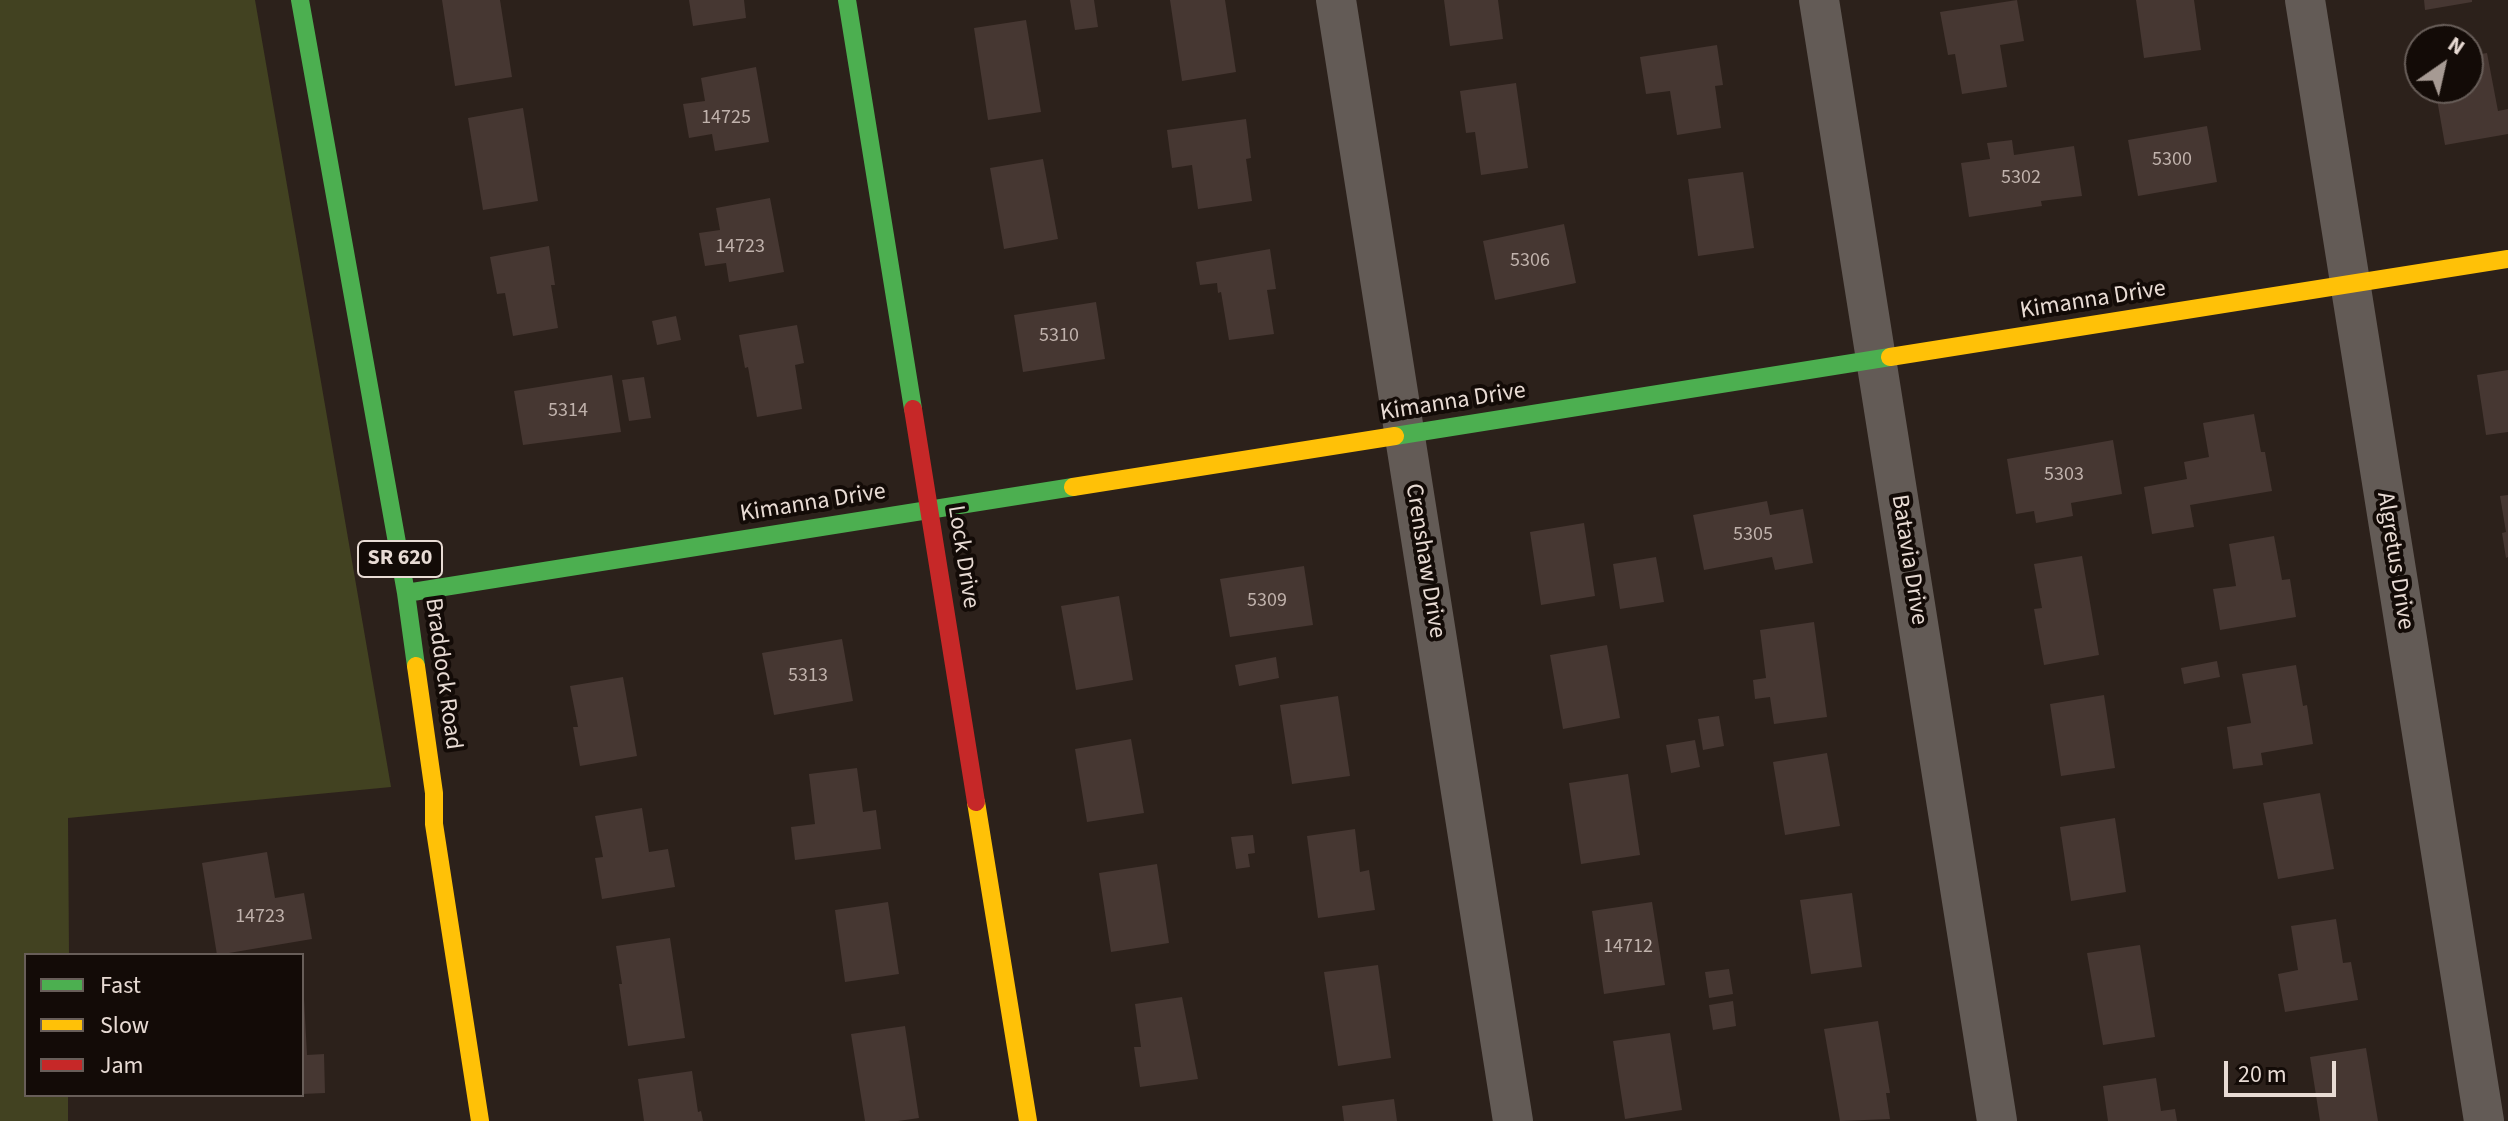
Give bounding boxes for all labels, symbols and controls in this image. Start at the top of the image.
north arrow [2404,24,2484,104]
text: N [2441,28,2471,63]
house number: 14725 [701,107,751,131]
house number: 5300 [2152,149,2192,173]
house number: 5302 [2001,167,2041,191]
house number: 14723 [715,236,765,260]
house number: 5306 [1510,250,1550,274]
street label: Kimanna Drive [2018,275,2168,327]
house number: 5310 [1039,325,1079,349]
street label: Kimanna Drive [1378,377,1528,429]
house number: 5314 [548,400,588,424]
house number: 5303 [2044,464,2084,488]
street label: Kimanna Drive [738,478,888,530]
street label: Crenshaw Drive [1398,482,1450,640]
street label: Algretus Drive [2369,490,2419,632]
street label: Batavia Drive [1883,493,1933,627]
street label: Lock Drive [940,503,984,611]
house number: 5305 [1733,524,1773,548]
road number: SR 620 [358,541,442,577]
house number: 5309 [1247,590,1287,614]
street label: Braddock Road [417,596,467,752]
house number: 5313 [788,665,828,689]
house number: 14723 [235,906,285,930]
house number: 14712 [1603,936,1653,960]
legend [24,953,304,1097]
text: Fast [100,968,141,1003]
text: Slow [100,1008,149,1043]
scale bar [2228,1045,2340,1095]
text: Jam [100,1048,144,1083]
text: 20 m [2238,1057,2287,1092]

